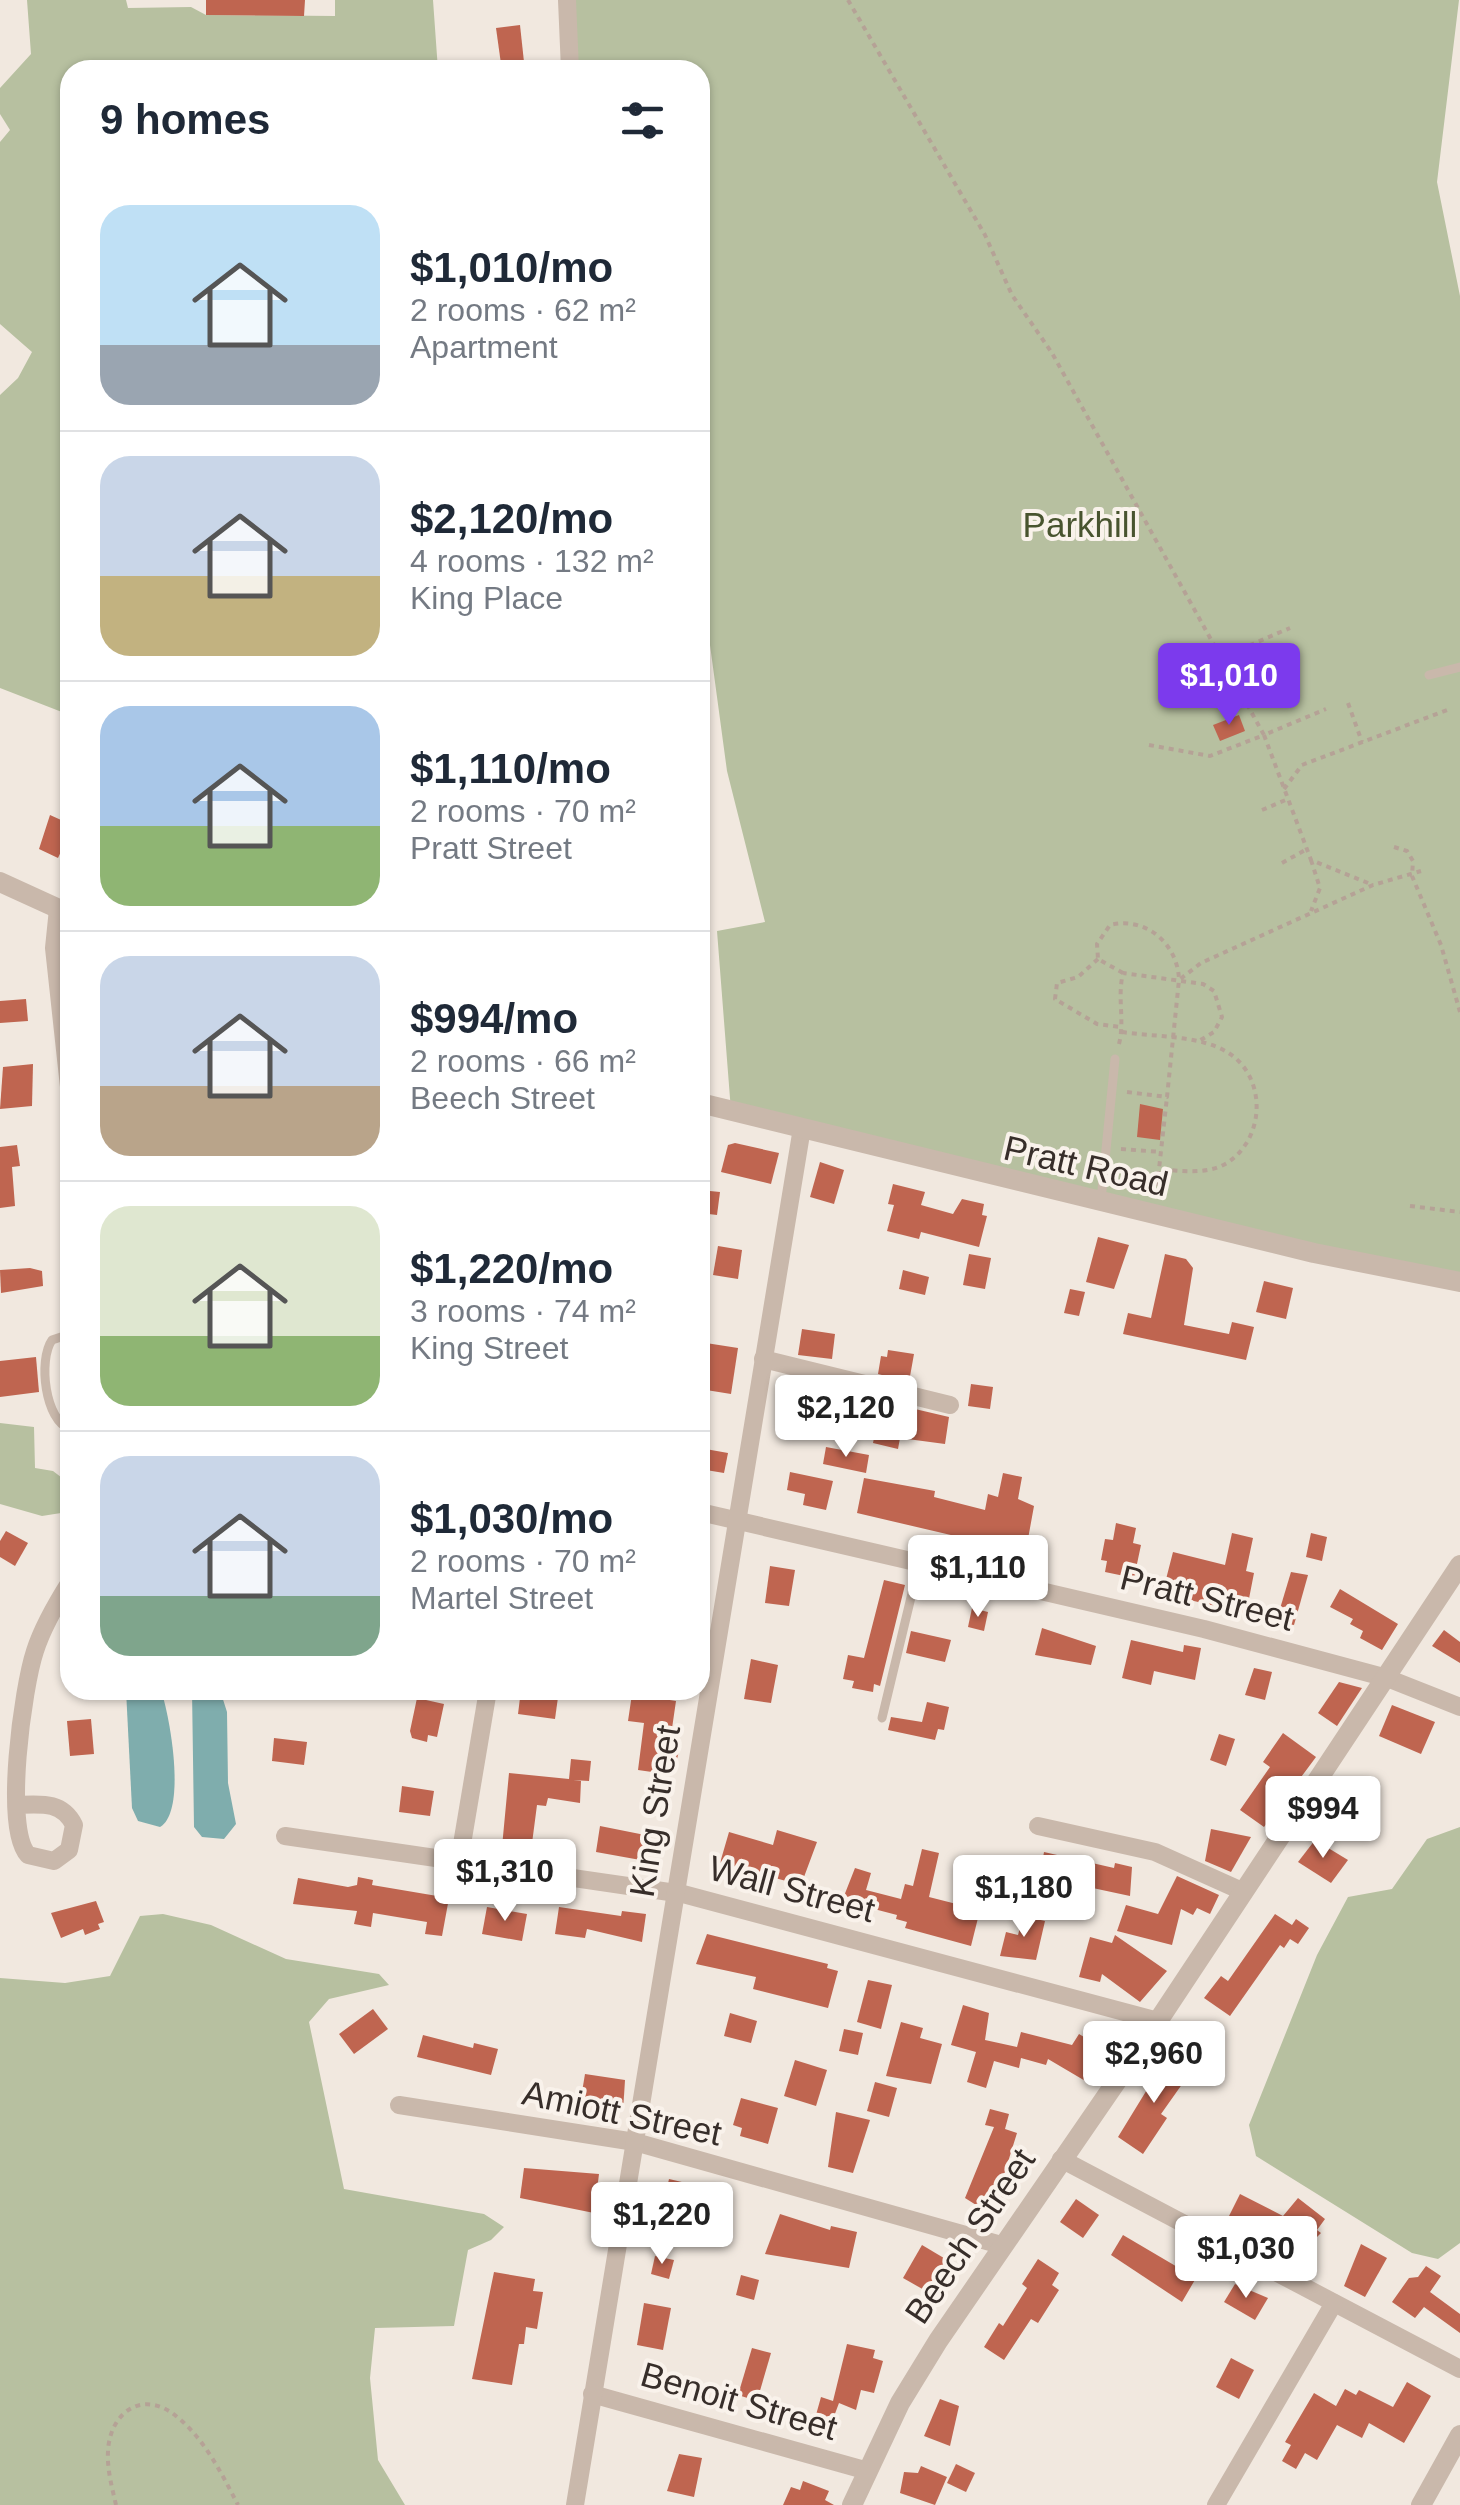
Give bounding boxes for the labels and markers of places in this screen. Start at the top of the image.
pin: $1,010 [1148,643,1310,728]
pin: $2,120 [765,1375,927,1460]
pin: $1,110 [897,1535,1059,1620]
pin: $994 [1264,1776,1382,1861]
pin: $1,310 [424,1839,586,1924]
pin: $1,180 [943,1855,1105,1940]
pin: $2,960 [1073,2021,1235,2106]
pin: $1,220 [581,2182,743,2267]
pin: $1,030 [1165,2216,1327,2301]

